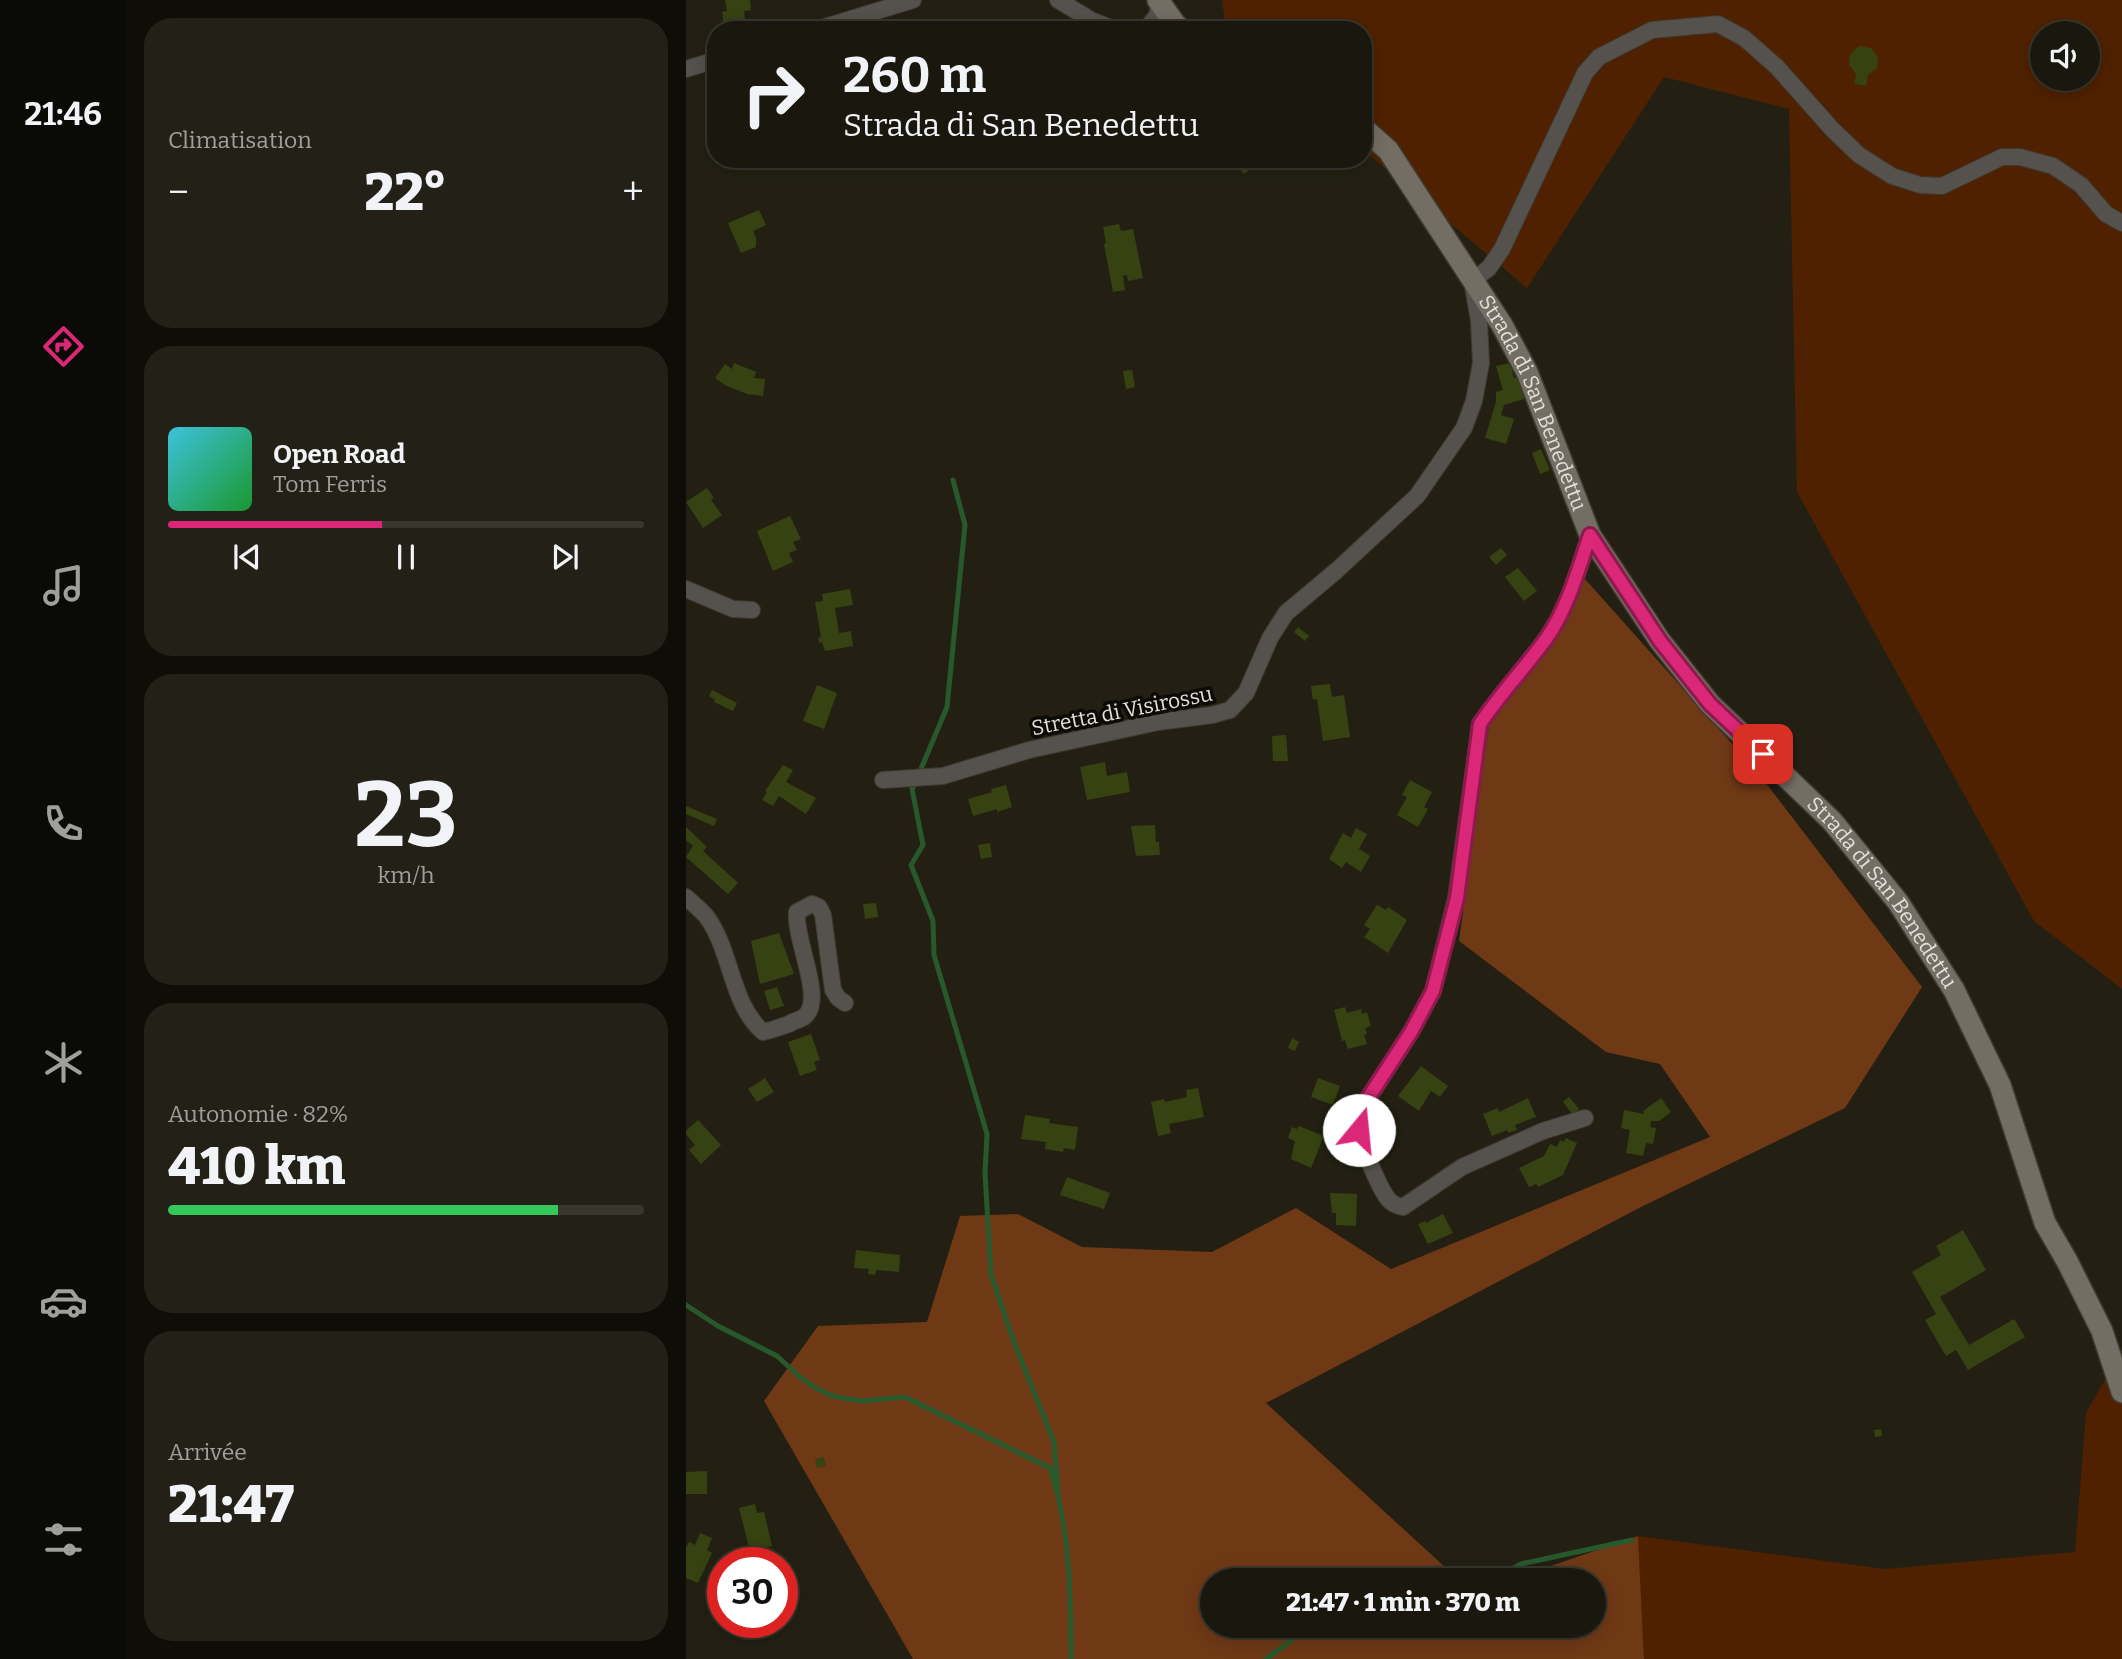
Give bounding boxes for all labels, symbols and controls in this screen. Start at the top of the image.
map controls [2030,21,2100,91]
button: sound [2030,21,2100,91]
text: 260 m [843,46,986,105]
icon: right [728,49,819,140]
text: 21:46 [24,95,102,133]
text: Strada di San Benedettu [843,106,1199,144]
text: Climatisation [168,126,312,154]
text: 22° [364,161,447,224]
text: − [168,169,189,215]
text: + [622,169,644,215]
street label: Strada di San Benedettu [1473,290,1592,514]
icon: directions [39,322,88,371]
text: Open Road [273,439,405,470]
text: Tom Ferris [273,470,387,498]
icon: previous [228,538,266,576]
icon: pause [387,538,425,576]
icon: next [546,538,584,576]
icon: music [39,561,88,610]
street label: Stretta di Visirossu [1029,681,1215,741]
pin [1733,724,1793,784]
icon: arrive [1744,735,1782,773]
text: 23 [354,761,458,870]
street label: Strada di San Benedettu [1802,791,1963,993]
icon: phone [39,799,88,848]
text: km/h [378,861,434,889]
icon: climate [39,1038,88,1087]
position arrow [1322,1093,1396,1167]
text: Autonomie · 82% [168,1100,348,1128]
text: 410 km [168,1135,346,1198]
icon: car [39,1277,88,1326]
text: Arrivée [168,1438,247,1466]
text: 21:47 [168,1473,294,1536]
icon: filters [39,1515,88,1564]
speed limit sign: 30 [707,1547,798,1638]
text: 21:47 · 1 min · 370 m [1286,1587,1520,1618]

